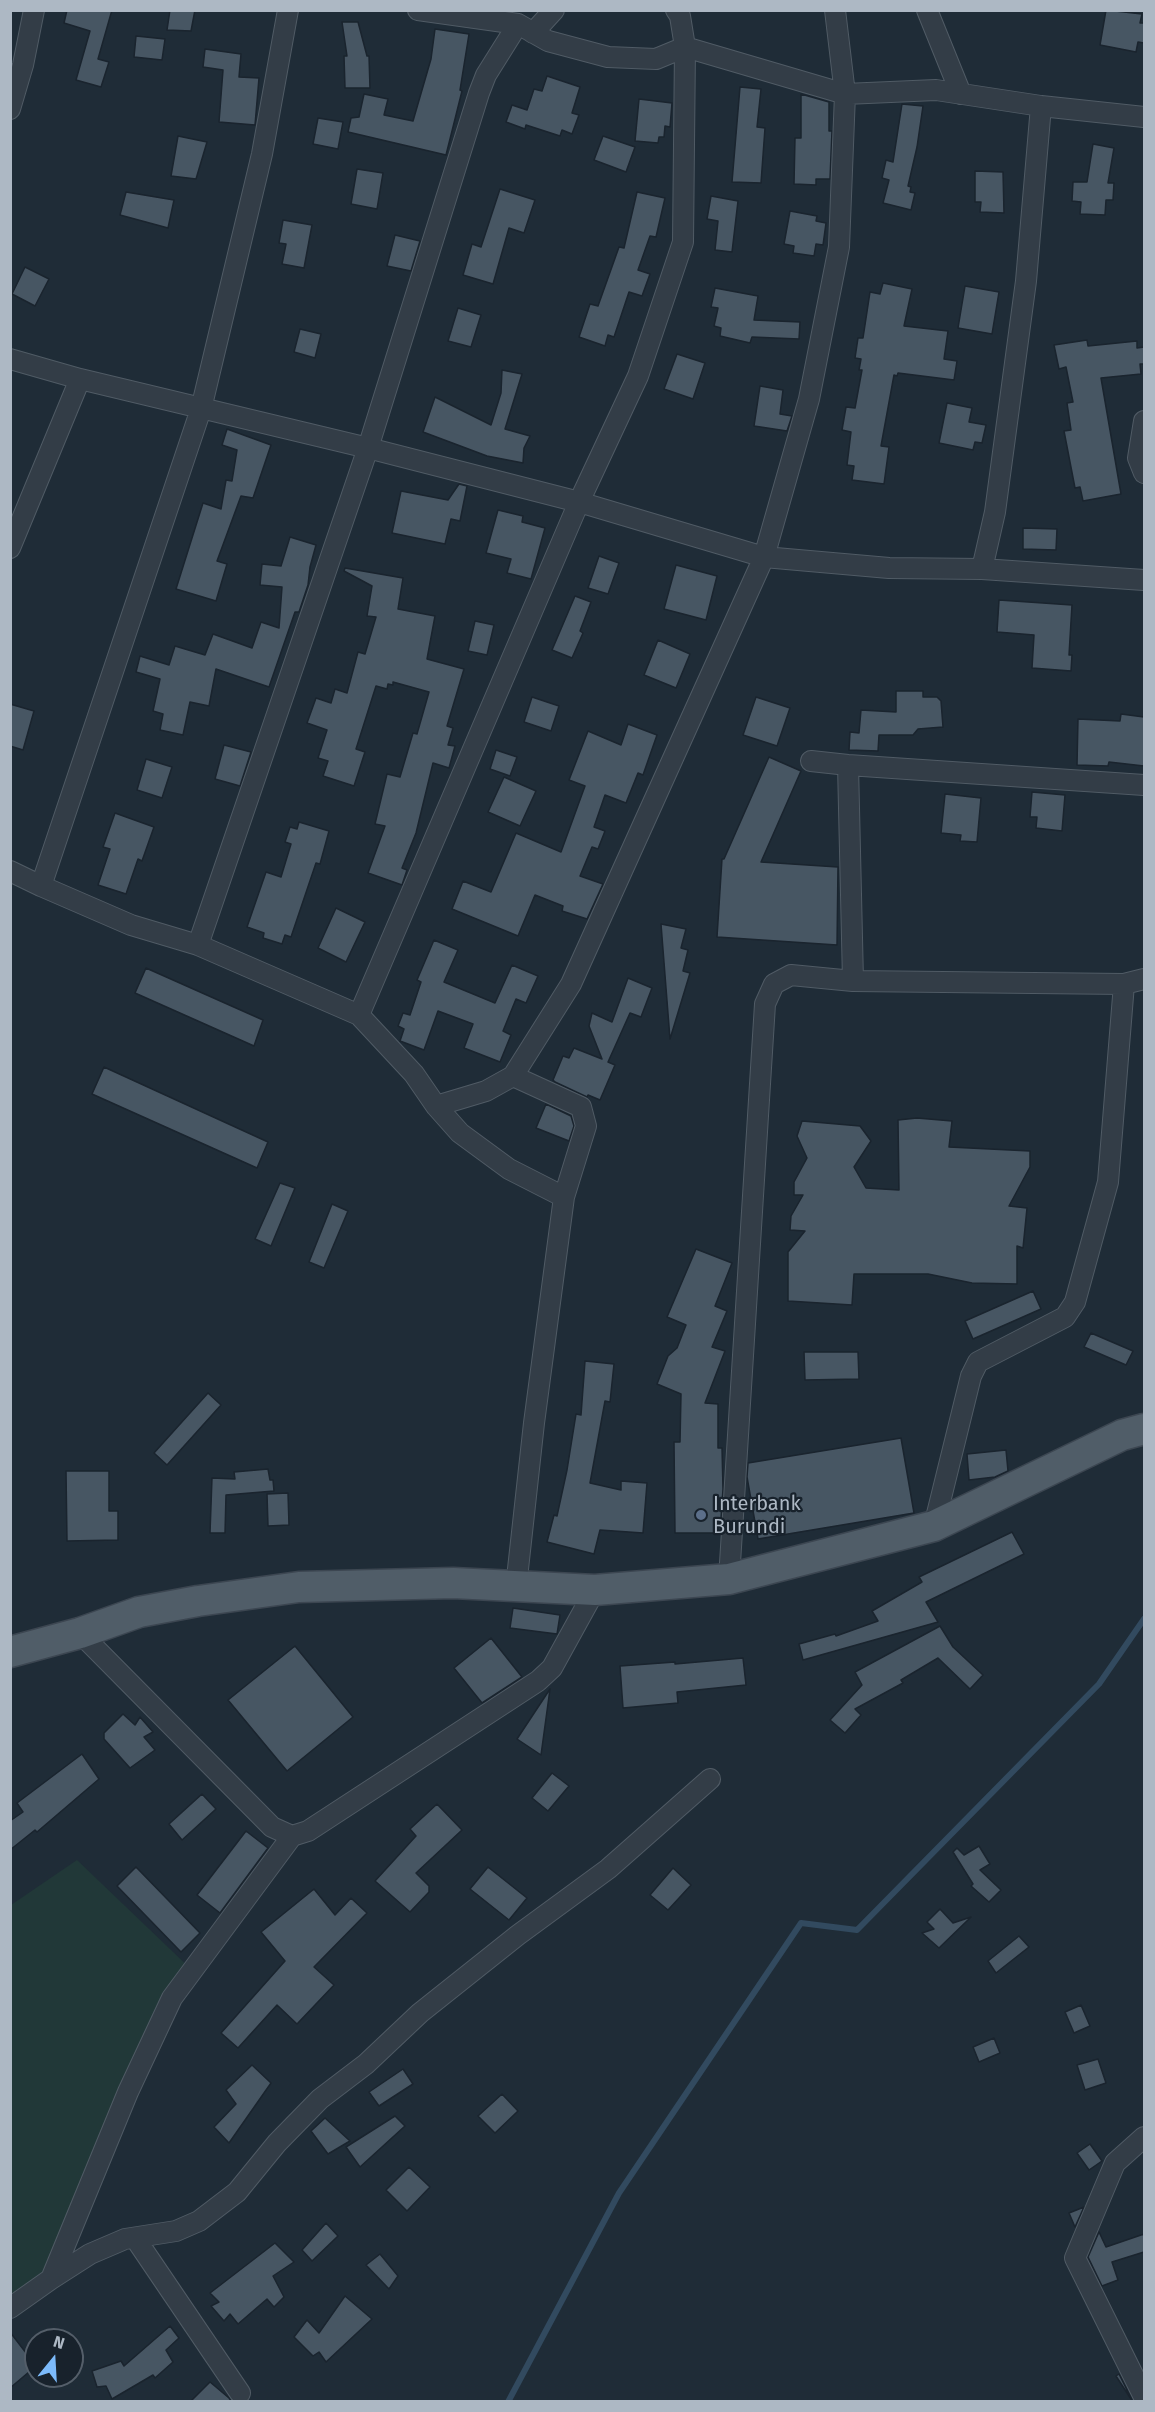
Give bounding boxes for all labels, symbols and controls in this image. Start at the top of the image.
place label: Interbank Burundi [713,1492,801,1539]
marker: Interbank Burundi [694,1508,708,1522]
north arrow [24,2328,84,2388]
text: N [51,2332,67,2353]

